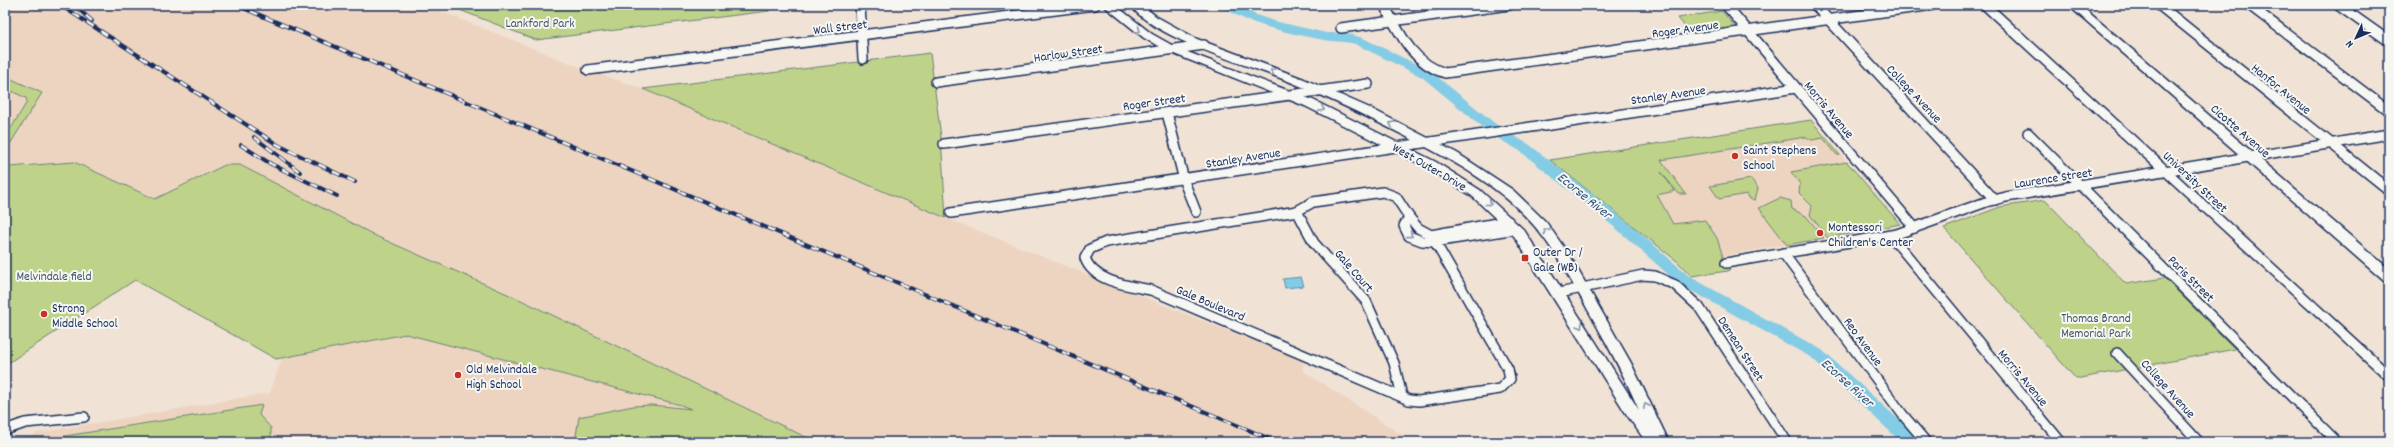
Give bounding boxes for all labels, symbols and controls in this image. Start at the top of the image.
park label: Lankford Park [505,15,575,34]
street label: Wall Street [812,16,869,41]
street label: Roger Avenue [1651,16,1720,45]
north arrow [2336,18,2376,58]
one-way arrow [1134,25,1141,32]
text: N [2342,36,2358,51]
street label: Harlow Street [1033,40,1104,69]
street label: Hanfor Avenue [2246,60,2315,120]
street label: College Avenue [1881,61,1946,128]
one-way arrow [1270,68,1277,76]
street label: Morris Avenue [1798,78,1858,144]
street label: Stanley Avenue [1630,82,1707,111]
street label: Roger Street [1122,90,1187,117]
street label: Cicotte Avenue [2205,101,2274,163]
one-way arrow [1317,104,1325,112]
one-way arrow [1389,121,1396,129]
street label: West Outer Drive [1388,139,1470,197]
place label: Saint Stephens School [1743,142,1816,176]
street label: Stanley Avenue [1205,144,1282,175]
street label: University Street [2157,148,2231,218]
marker: Saint Stephens School [1730,151,1740,161]
street label: Laurence Street [2013,164,2094,195]
water label: Ecorse River [1552,168,1617,226]
one-way arrow [1484,198,1491,205]
place label: Montessori Children's Center [1828,219,1913,253]
one-way arrow [1544,228,1551,235]
marker: Montessori Children's Center [1815,228,1825,238]
one-way arrow [1406,230,1413,237]
place label: Outer Dr / Gale (WB) [1533,244,1583,278]
street label: Gale Court [1329,246,1377,298]
street label: Paris Street [2163,252,2218,308]
marker: Outer Dr / Gale (WB) [1520,253,1530,263]
park label: Melvindale field [16,268,92,287]
street label: Gale Boulevard [1173,281,1247,327]
place label: Strong Middle School [52,300,118,334]
marker: Strong Middle School [39,309,49,319]
park label: Thomas Brand Memorial Park [2061,310,2131,344]
street label: Demean Street [1712,313,1768,386]
street label: Reo Avenue [1838,314,1886,371]
one-way arrow [1575,322,1582,329]
street label: Morris Avenue [1992,346,2052,412]
water label: Ecorse River [1816,354,1879,414]
street label: College Avenue [2135,356,2199,424]
place label: Old Melvindale High School [466,361,537,395]
marker: Old Melvindale High School [453,370,463,380]
one-way arrow [1643,403,1651,410]

